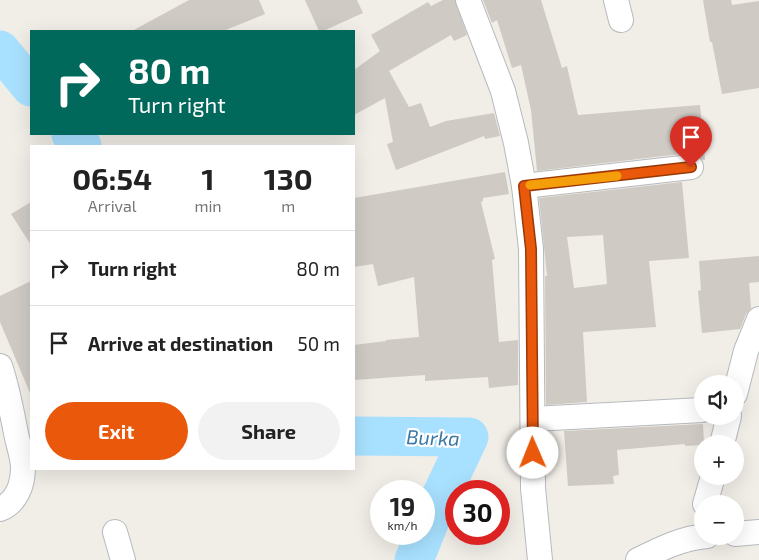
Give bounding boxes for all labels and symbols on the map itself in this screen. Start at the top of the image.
pin [670,116,712,167]
water label: Burka [406,424,460,450]
position arrow [506,426,558,478]
speed limit sign: 30 [445,480,510,545]

